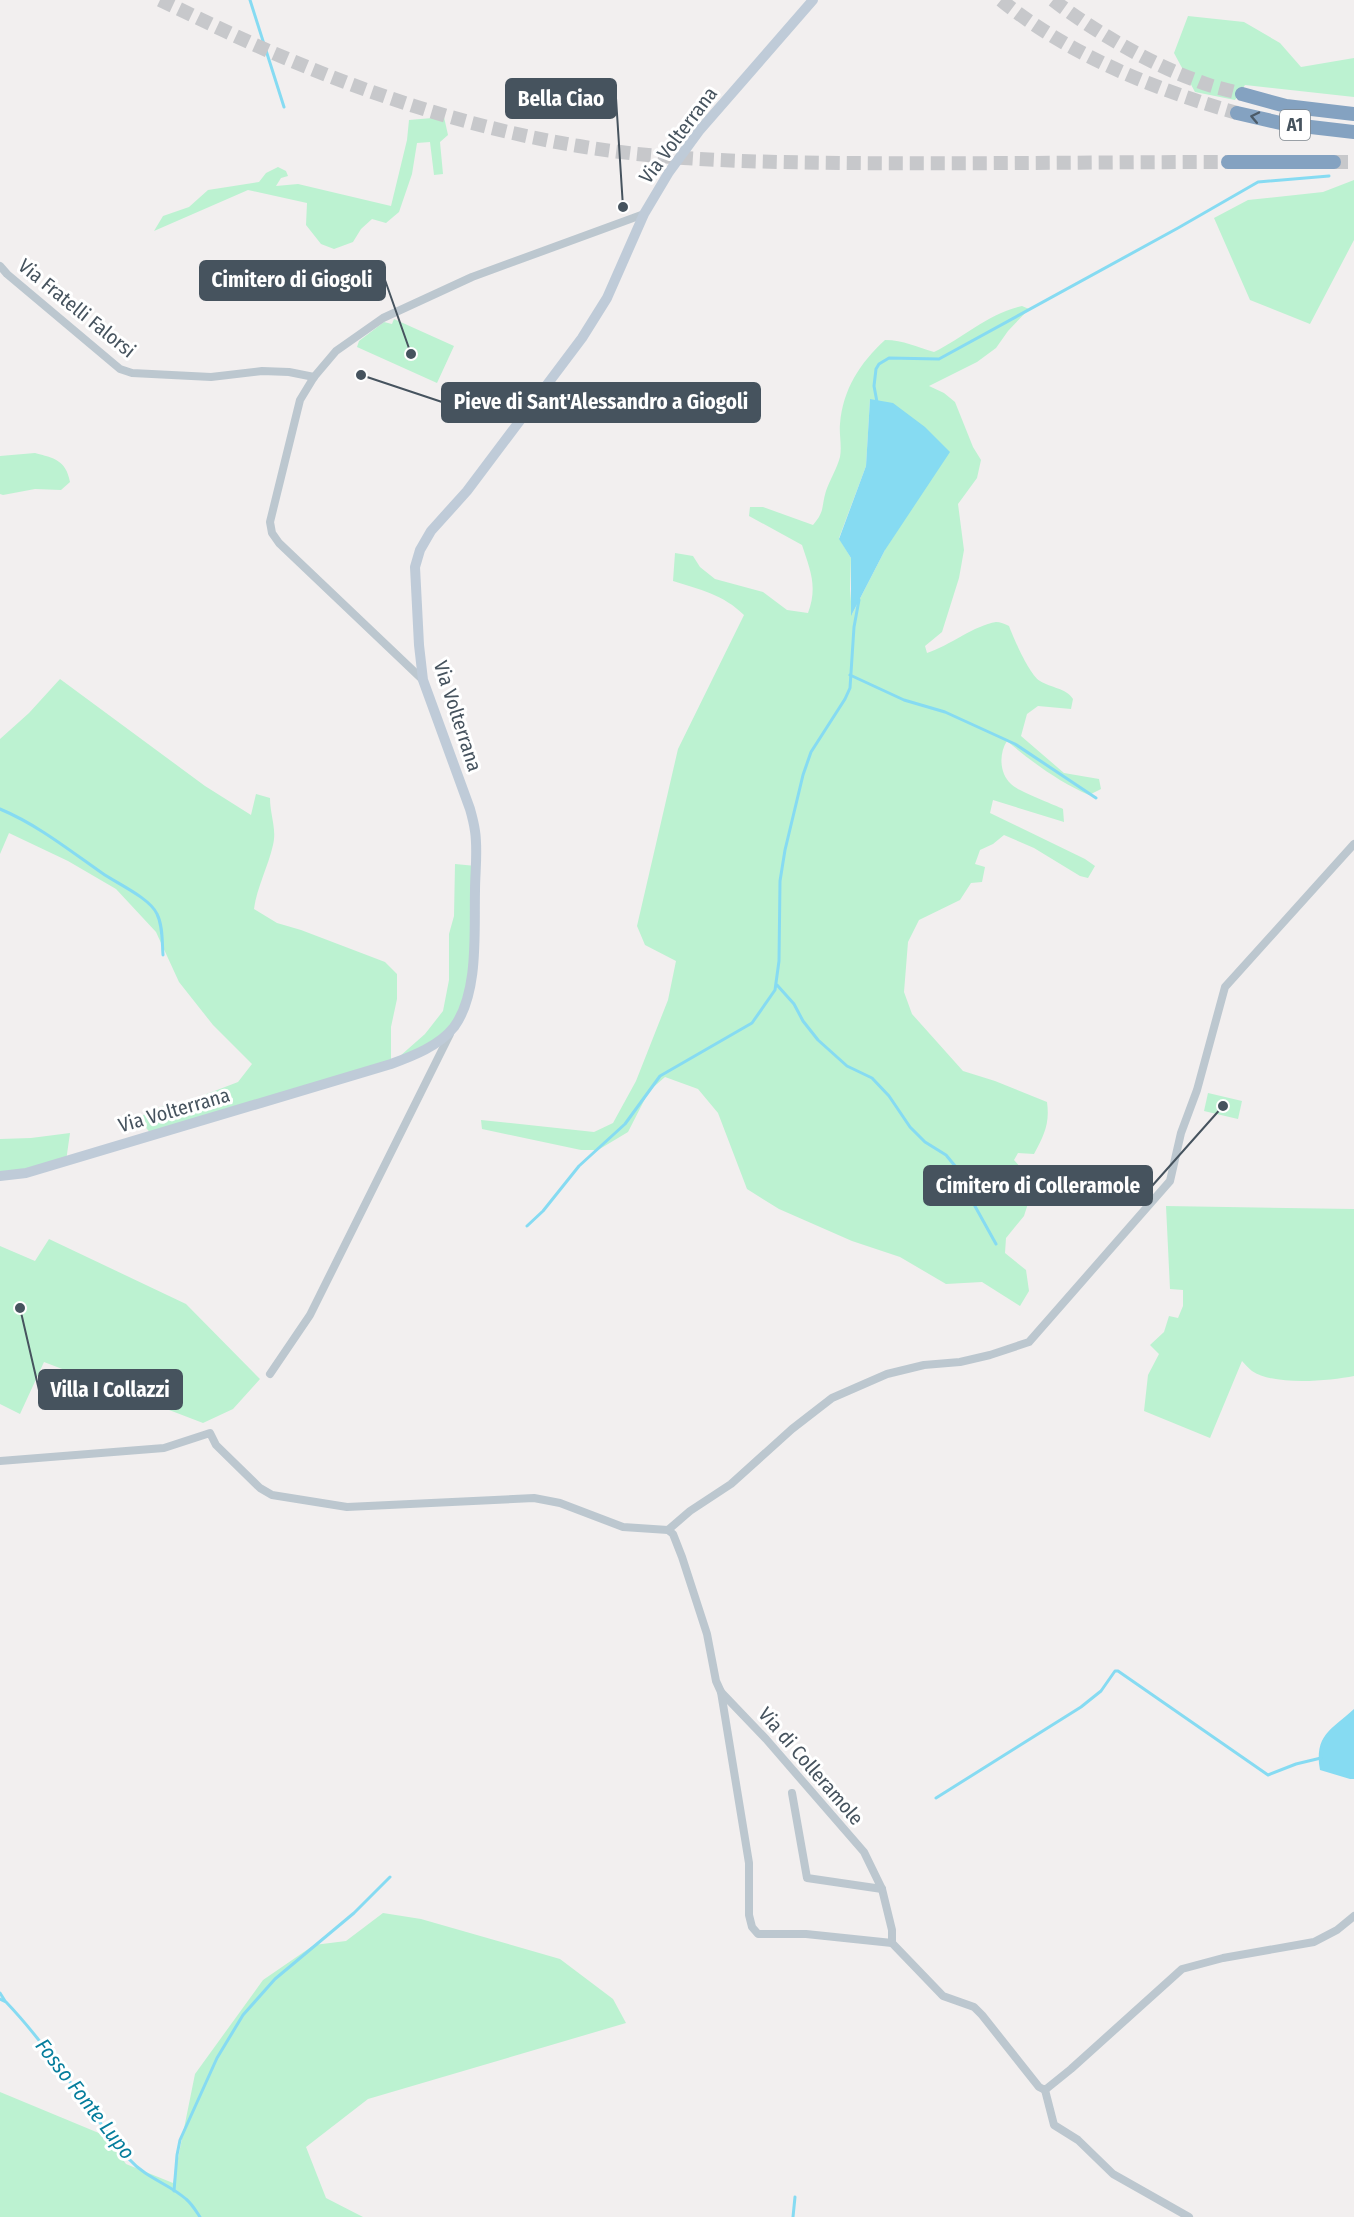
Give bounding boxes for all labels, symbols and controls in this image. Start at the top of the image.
callout: Bella Ciao [506,79,616,118]
street label: Via Volterrana [634,82,722,188]
text: Bella Ciao [518,86,604,112]
road number: A1 [1280,110,1310,140]
one-way arrow [1250,111,1260,124]
street label: Via Fratelli Falorsi [14,254,140,362]
callout: Cimitero di Giogoli [200,261,385,300]
text: Cimitero di Giogoli [212,267,372,293]
callout: Pieve di Sant'Alessandro a Giogoli [442,383,760,422]
text: Pieve di Sant'Alessandro a Giogoli [454,389,748,415]
street label: Via Volterrana [429,658,487,774]
street label: Via Volterrana [116,1083,232,1137]
callout: Cimitero di Colleramole [924,1166,1152,1205]
text: Cimitero di Colleramole [936,1173,1141,1199]
callout: Villa I Collazzi [39,1370,182,1409]
text: Villa I Collazzi [49,1377,170,1403]
street label: Via di Colleramole [753,1702,869,1830]
water label: Fosso Fonte Lupo [30,2033,140,2165]

